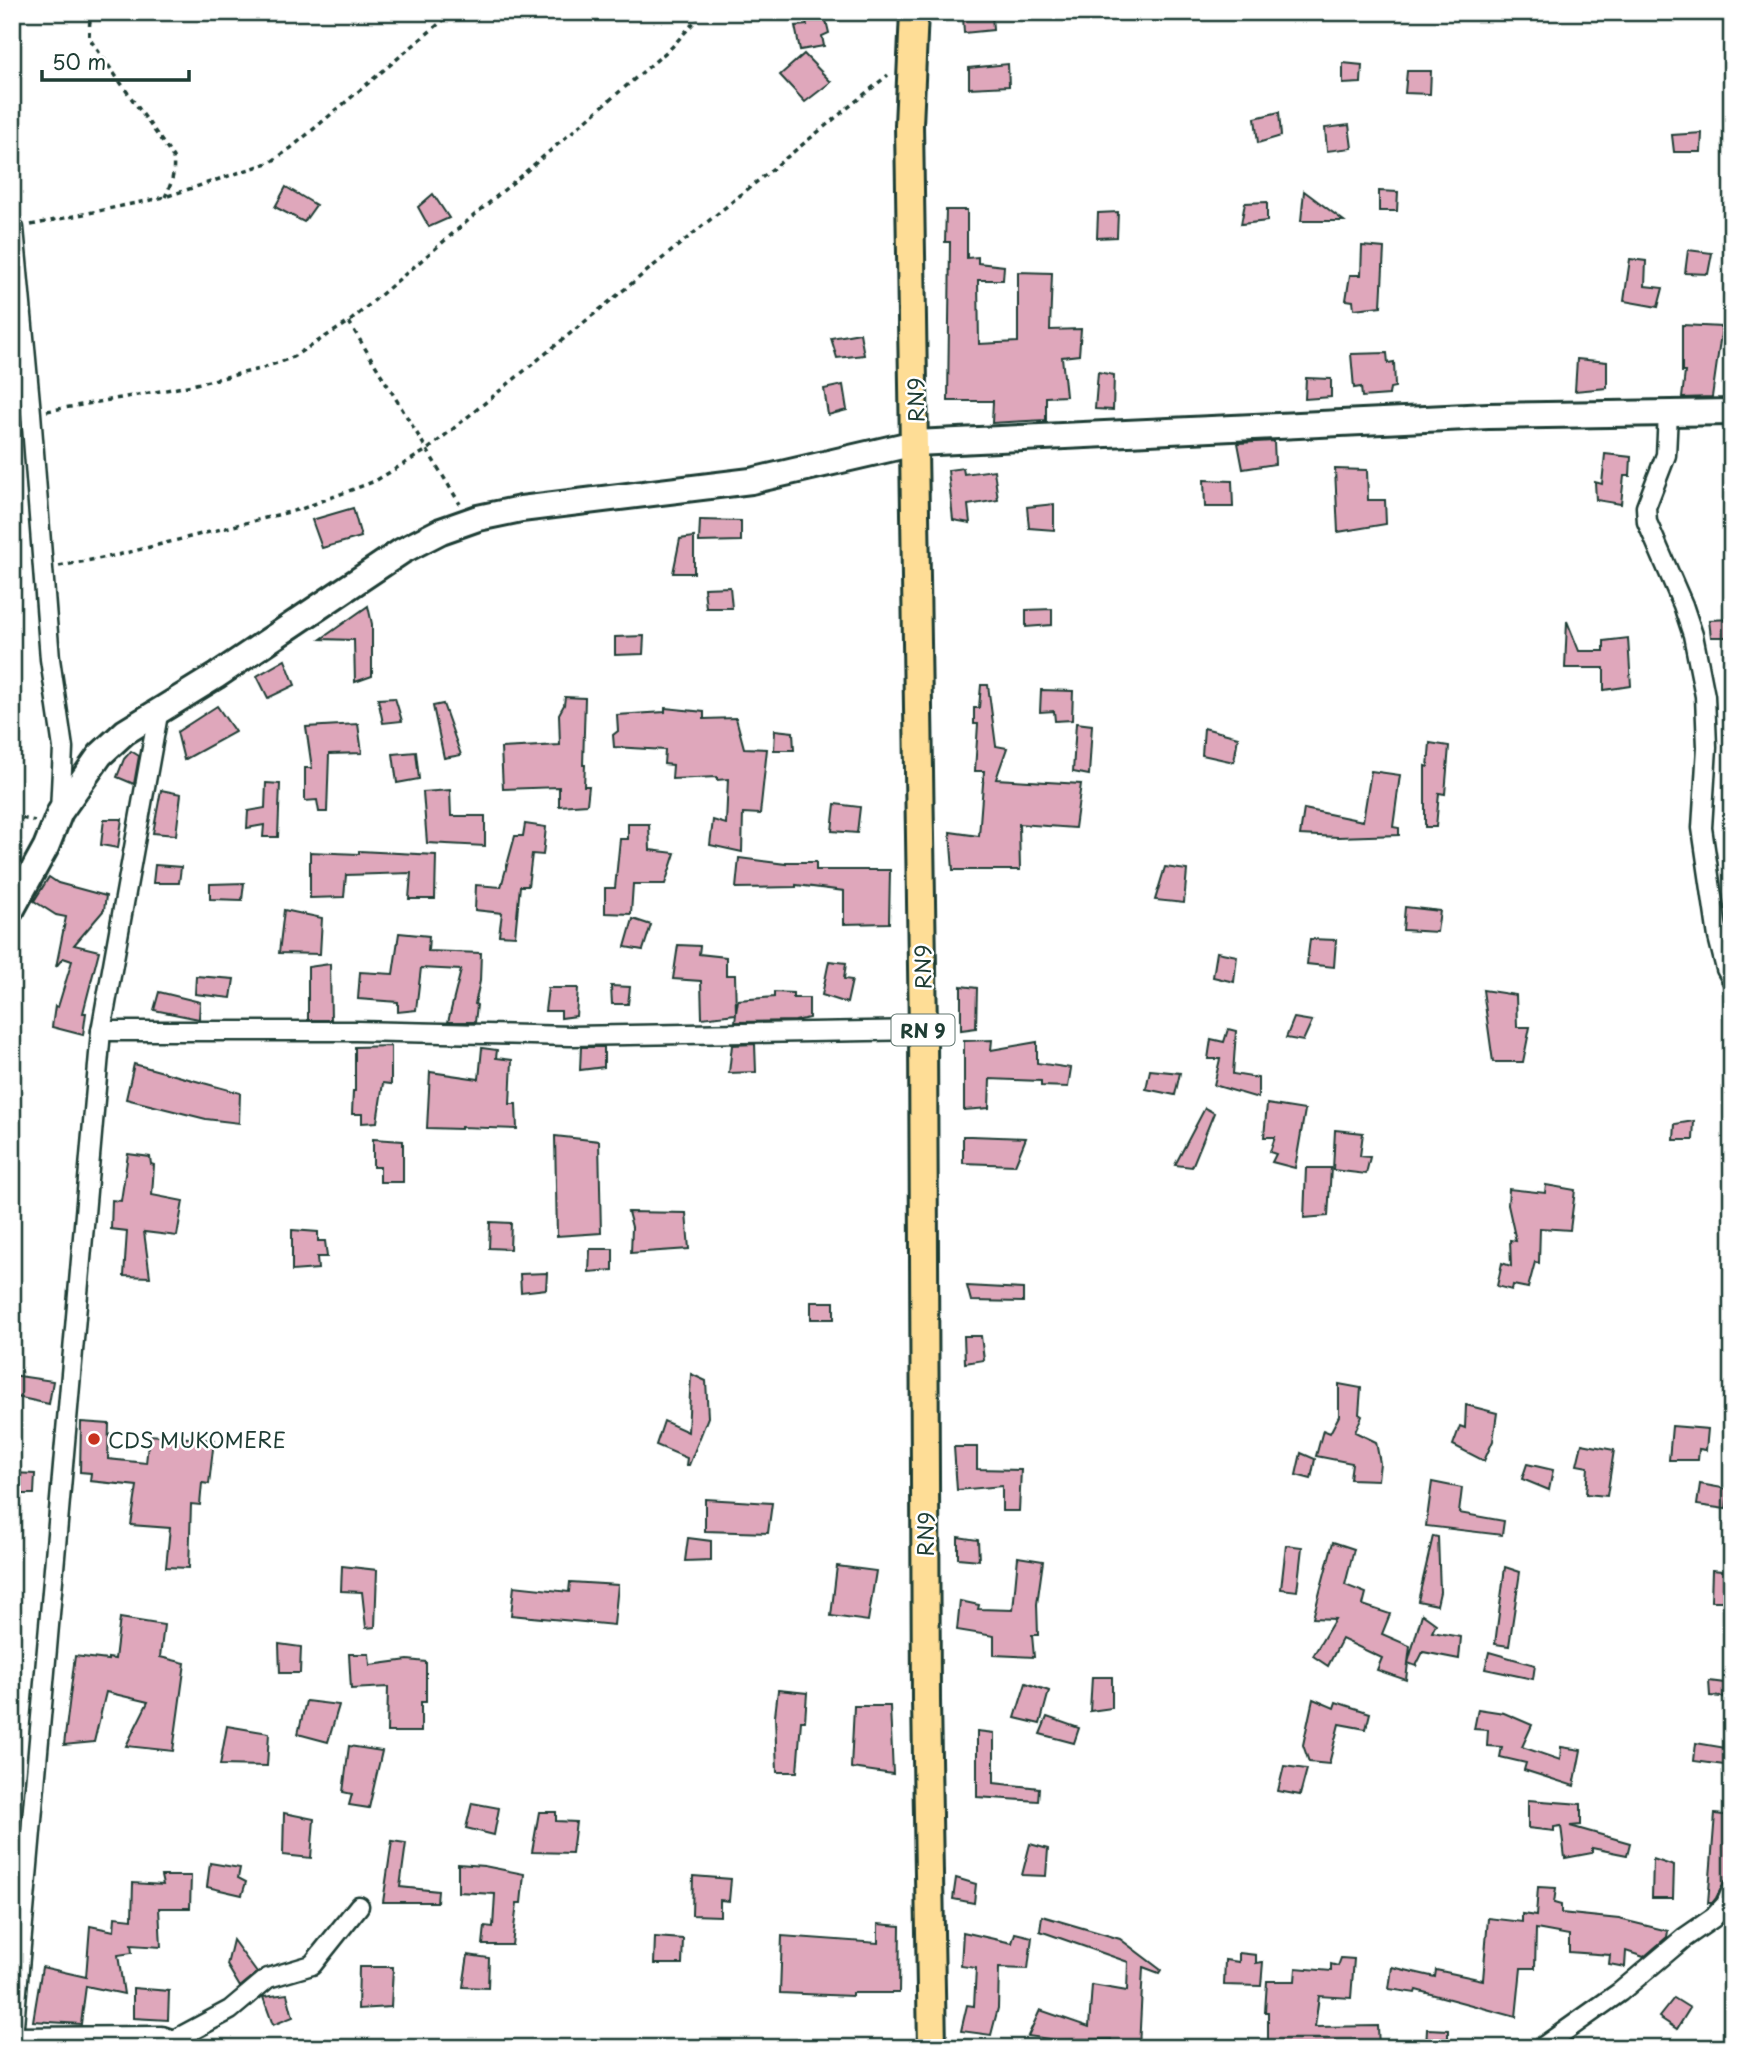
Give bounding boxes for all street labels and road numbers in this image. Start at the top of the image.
street label: RN9 [899,377,931,423]
street label: RN9 [906,944,938,990]
road number: RN 9 [892,1014,954,1046]
street label: RN9 [909,1512,941,1556]

